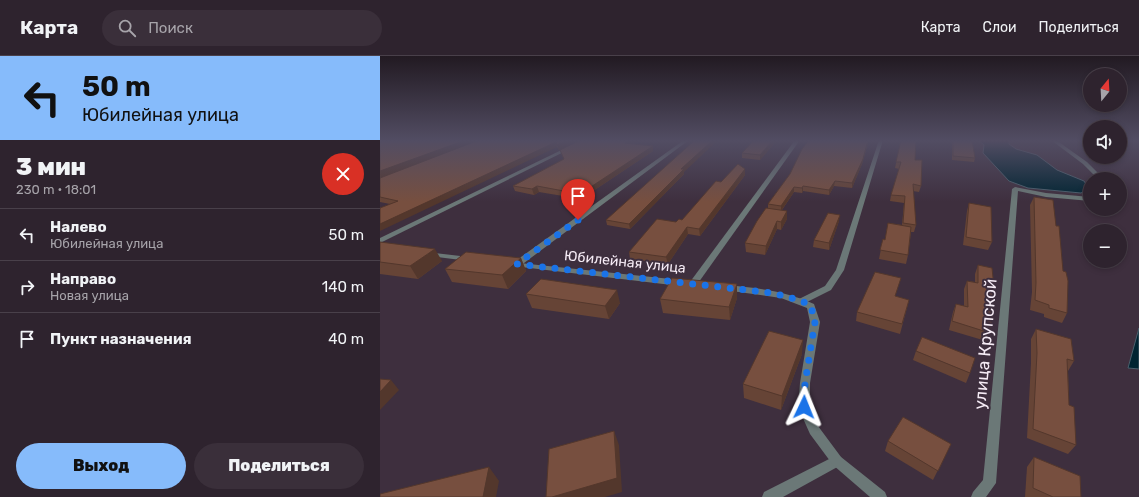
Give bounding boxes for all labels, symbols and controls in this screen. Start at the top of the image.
search box [102,10,382,46]
text: Карта [20,16,78,39]
icon: search [116,17,138,39]
text: Поиск [148,19,193,37]
text: Карта [921,19,961,36]
text: Слои [983,19,1017,36]
text: Поделиться [1039,19,1119,36]
north arrow [1083,68,1127,112]
map controls [1083,68,1127,268]
text: 50 m [82,70,151,103]
icon: left [16,72,68,124]
text: Юбилейная улица [82,104,239,126]
button: sound [1083,120,1127,164]
text: 3 мин [16,153,86,181]
button: close [322,153,364,195]
button: + [1083,172,1127,216]
pin [561,179,595,220]
text: 230 m · 18:01 [16,182,96,197]
icon: arrive [567,185,589,207]
text: Налево [50,218,107,236]
icon: left [16,224,38,246]
button: − [1083,224,1127,268]
text: 50 m [329,226,364,244]
text: Юбилейная улица [50,236,163,251]
street label: Юбилейная улица [563,247,687,277]
text: Направо [50,270,116,288]
icon: right [16,276,38,298]
text: 140 m [322,278,364,296]
street label: улица Крупской [969,278,1001,410]
text: Новая улица [50,288,129,303]
icon: arrive [16,328,38,350]
text: Пункт назначения [50,330,192,348]
text: 40 m [328,330,364,348]
position arrow [783,386,825,428]
button: Выход [16,443,186,489]
button: Поделиться [194,443,364,489]

